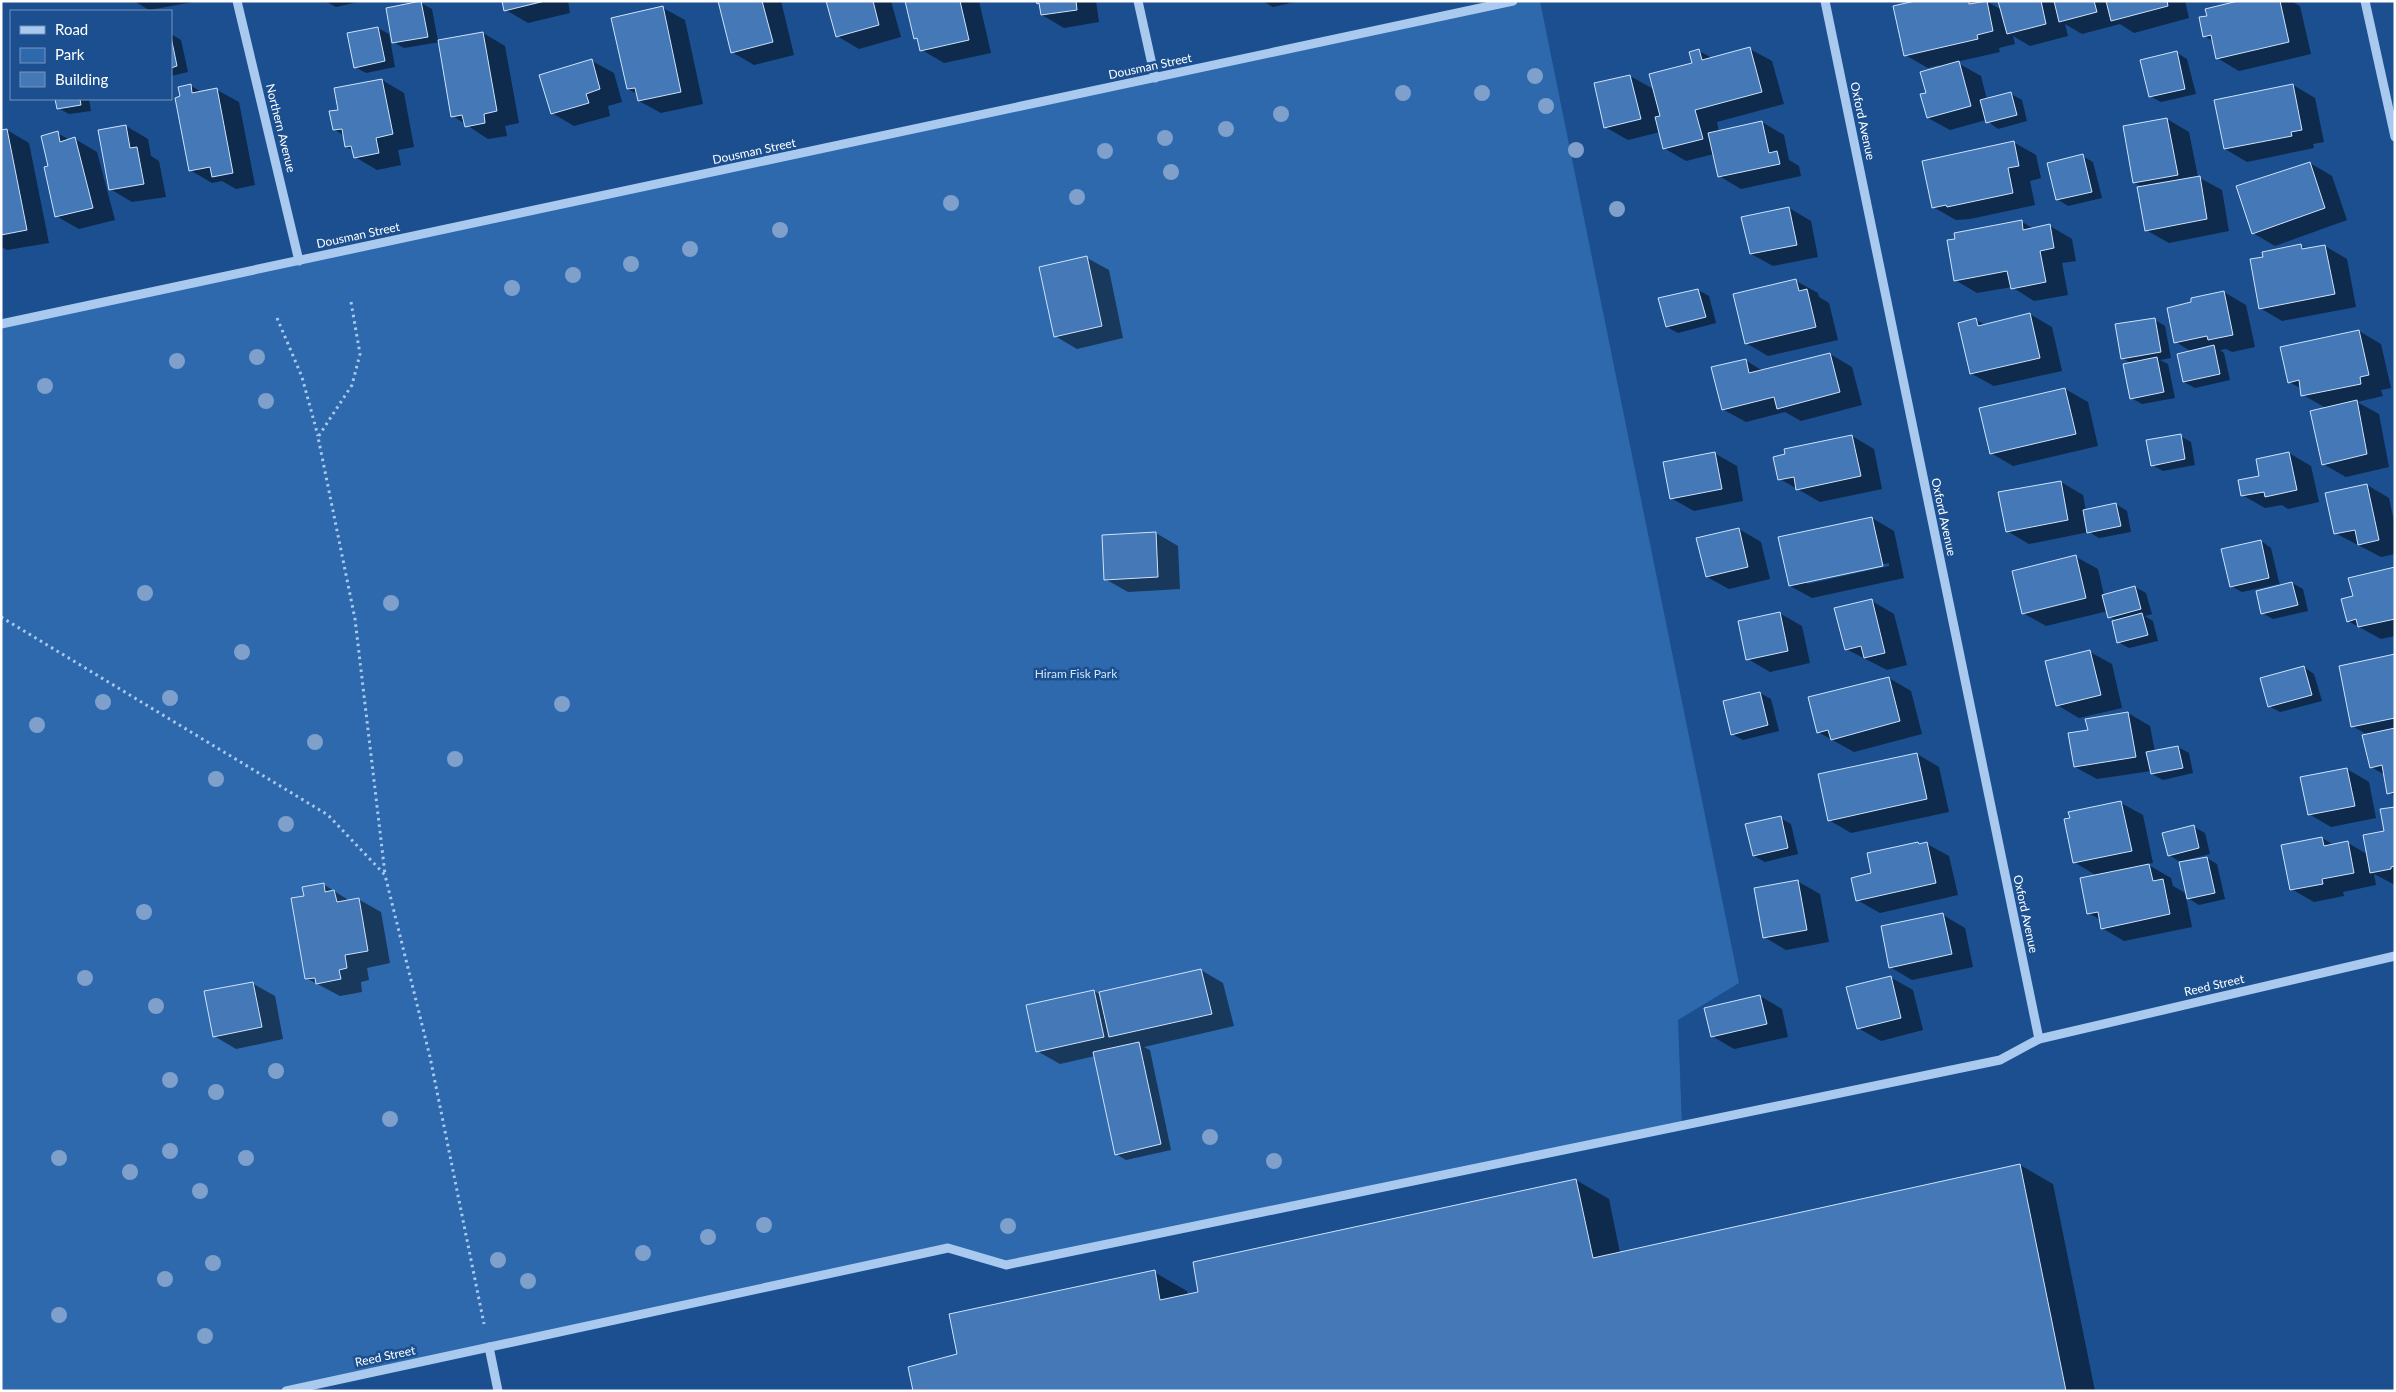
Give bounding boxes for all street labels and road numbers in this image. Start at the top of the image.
street label: Dousman Street [1107,50,1194,82]
street label: Oxford Avenue [1847,81,1879,161]
street label: Northern Avenue [263,82,299,174]
street label: Dousman Street [711,135,798,167]
street label: Dousman Street [315,219,402,251]
street label: Oxford Avenue [1928,477,1960,557]
street label: Oxford Avenue [2010,874,2042,954]
street label: Reed Street [2182,971,2246,999]
street label: Reed Street [354,1342,417,1370]

